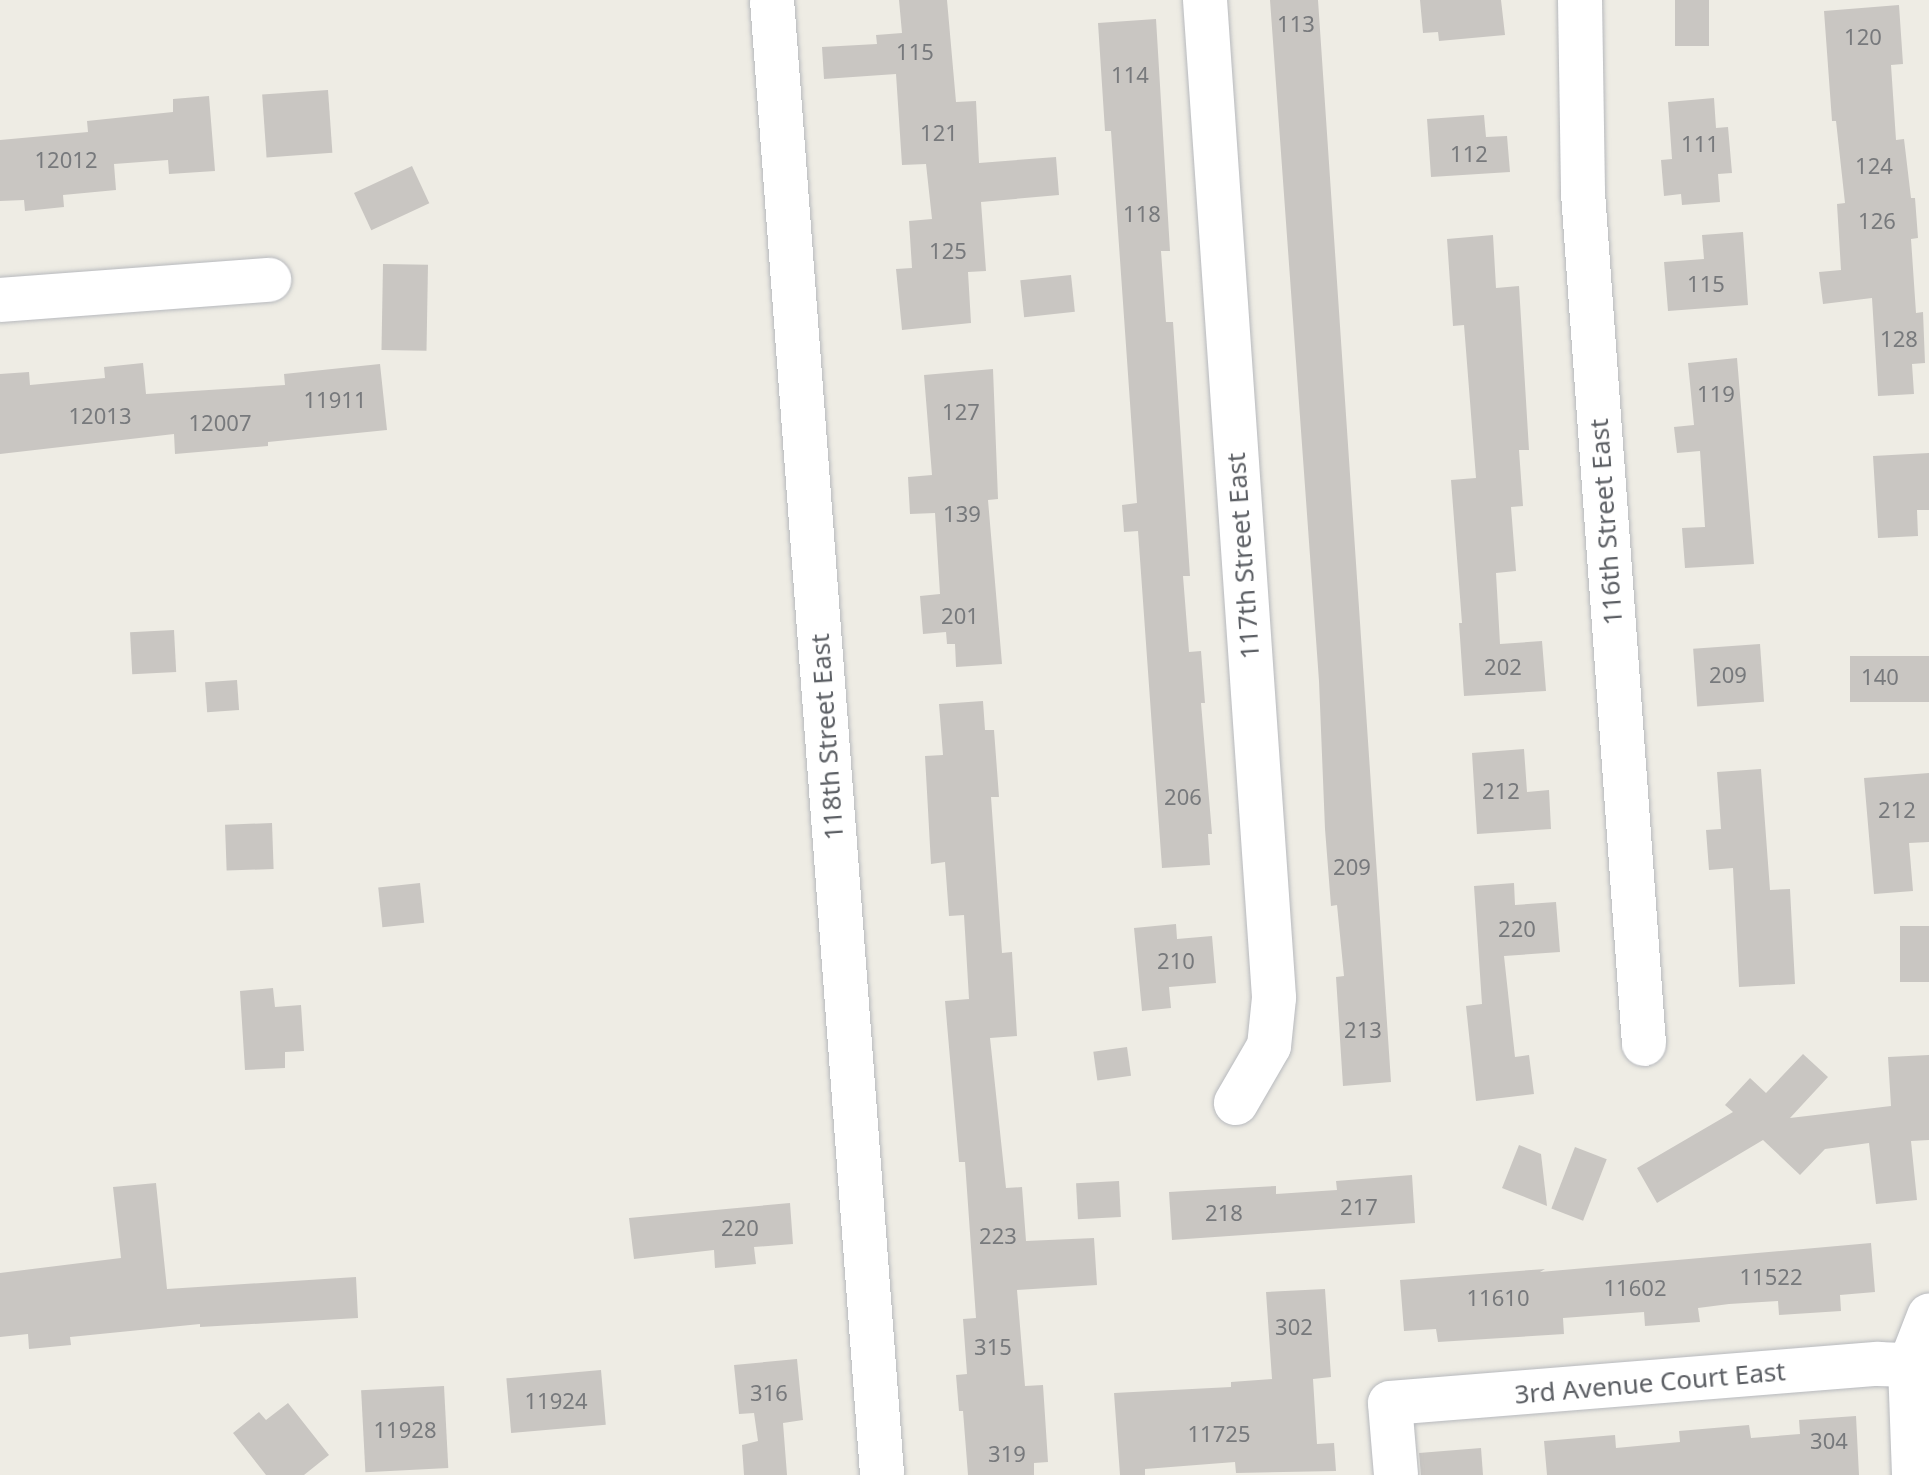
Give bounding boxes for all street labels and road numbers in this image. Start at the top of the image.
street label: 116th Street East [1583,418,1629,626]
street label: 117th Street East [1220,452,1266,660]
street label: 118th Street East [804,633,850,841]
street label: 3rd Avenue Court East [1513,1356,1787,1410]

